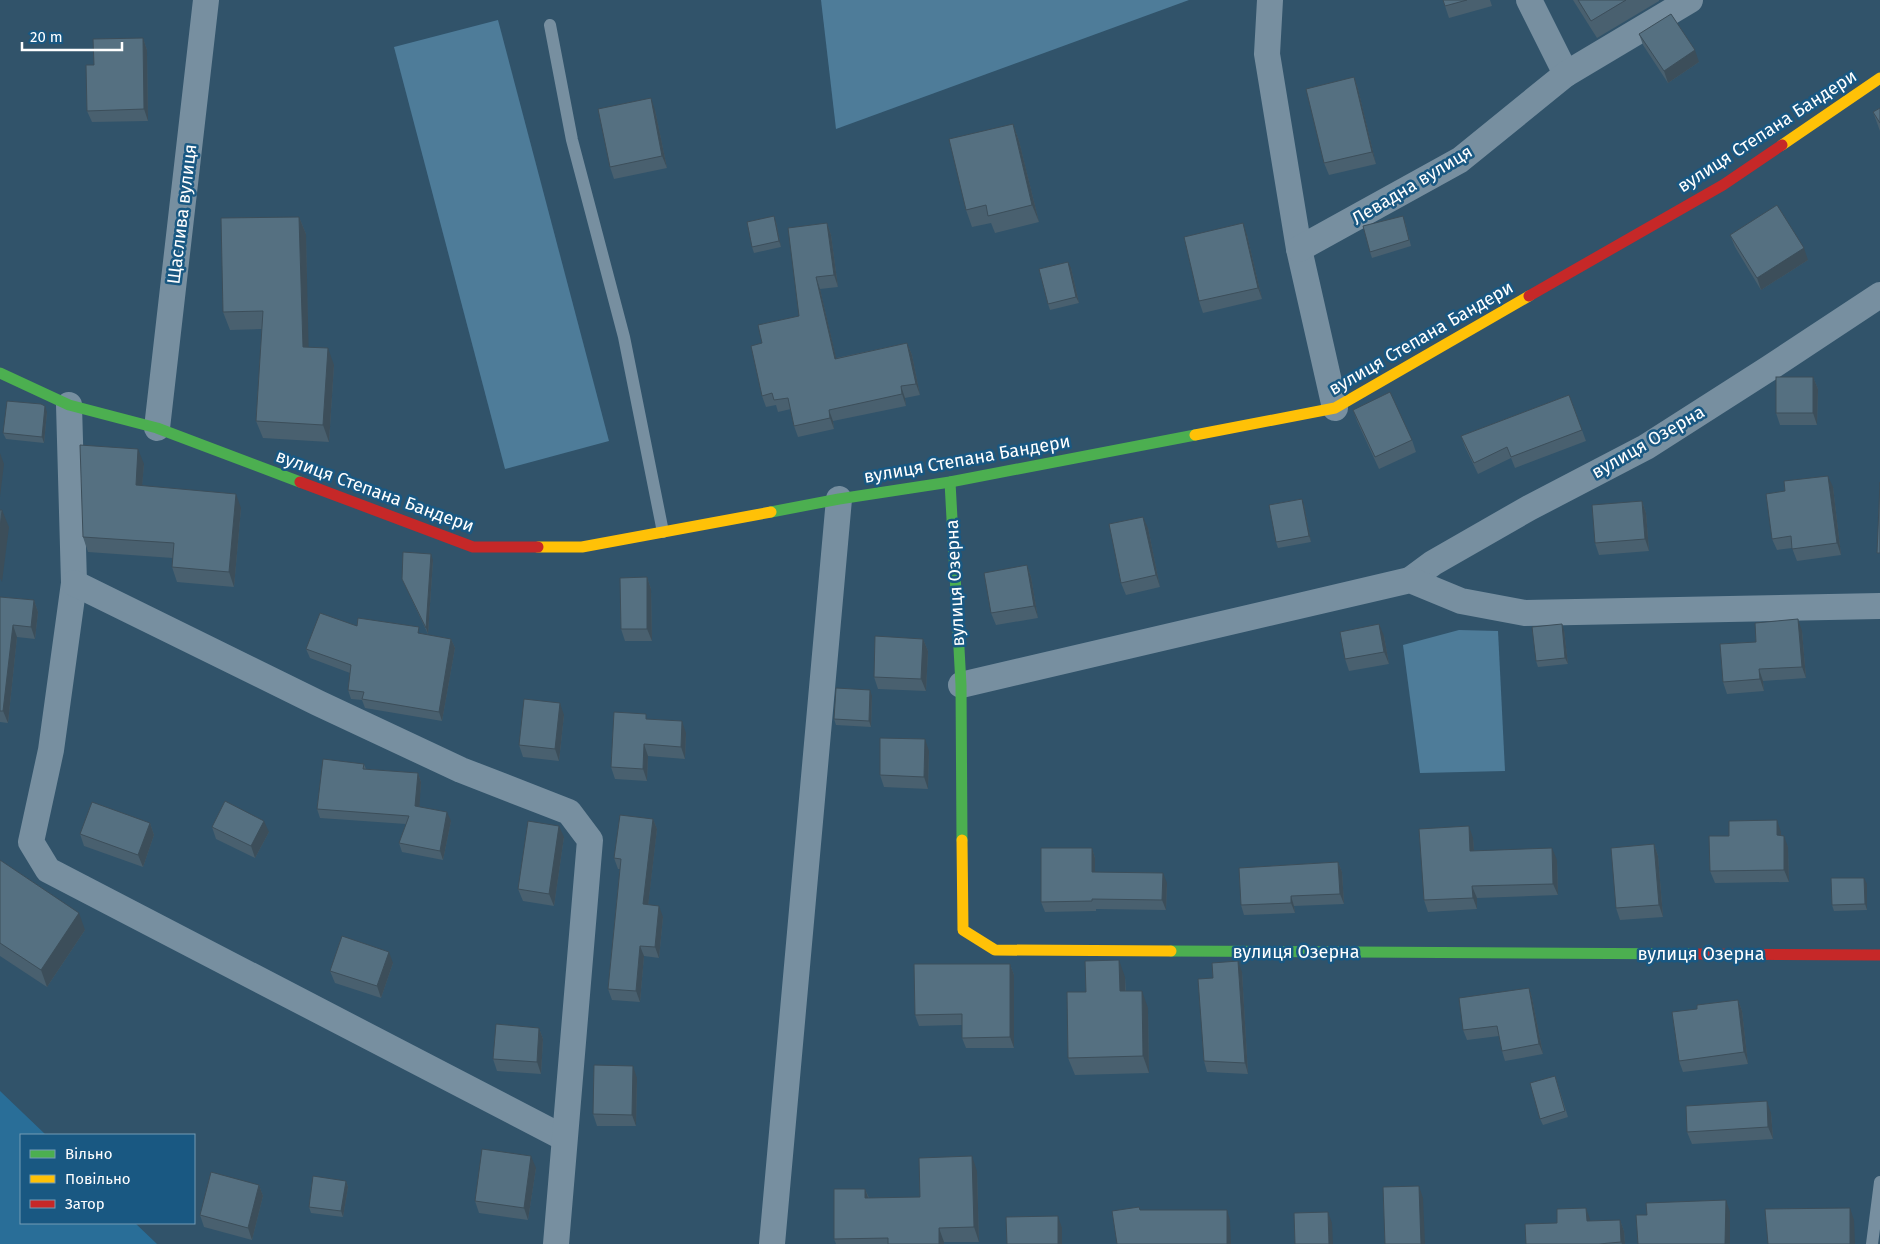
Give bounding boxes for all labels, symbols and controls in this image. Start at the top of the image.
scale bar [22,20,122,52]
text: 20 m [30,28,63,46]
street label: вулиця Степана Бандери [1673,65,1861,197]
street label: Левадна вулиця [1348,140,1476,230]
street label: Щаслива вулиця [162,143,202,285]
street label: вулиця Степана Бандери [1325,276,1517,400]
street label: вулиця Озерна [1587,401,1709,483]
street label: вулиця Степана Бандери [862,430,1072,488]
street label: вулиця Степана Бандери [273,445,477,537]
street label: вулиця Озерна [941,519,969,647]
street label: вулиця Озерна [1232,941,1360,963]
street label: вулиця Озерна [1637,943,1765,965]
legend [20,1134,195,1224]
text: Вільно [65,1145,112,1163]
text: Повільно [65,1170,131,1188]
text: Затор [65,1195,105,1213]

